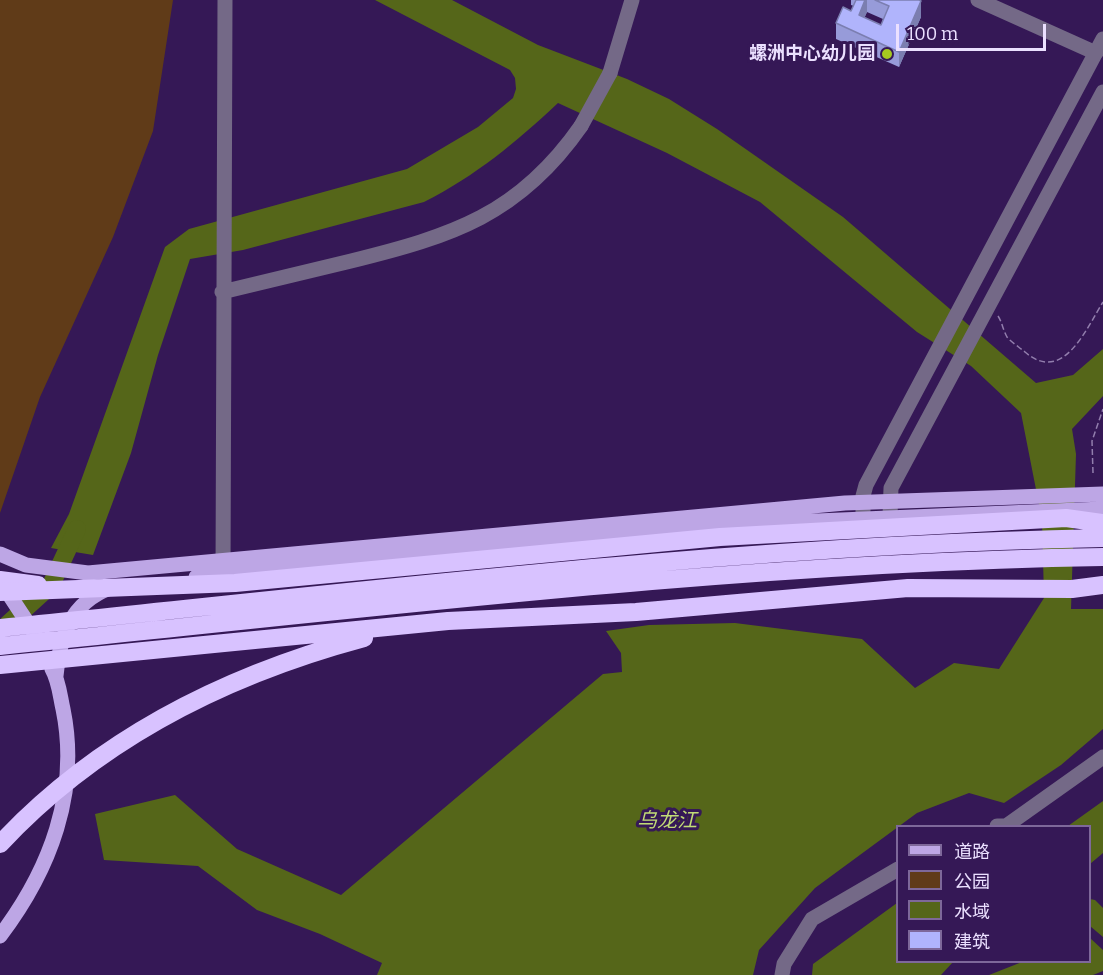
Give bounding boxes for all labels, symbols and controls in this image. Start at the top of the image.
scale bar [899,12,1049,50]
text: 100 m [907,23,958,45]
place label: 螺洲中心幼儿园 [749,43,875,65]
marker: 螺洲中心幼儿园 [880,47,894,61]
water label: 乌龙江 [637,809,697,833]
legend [896,825,1091,963]
text: 道路 [954,841,990,863]
text: 公园 [954,871,990,893]
text: 水域 [954,901,990,923]
text: 建筑 [954,931,990,953]

